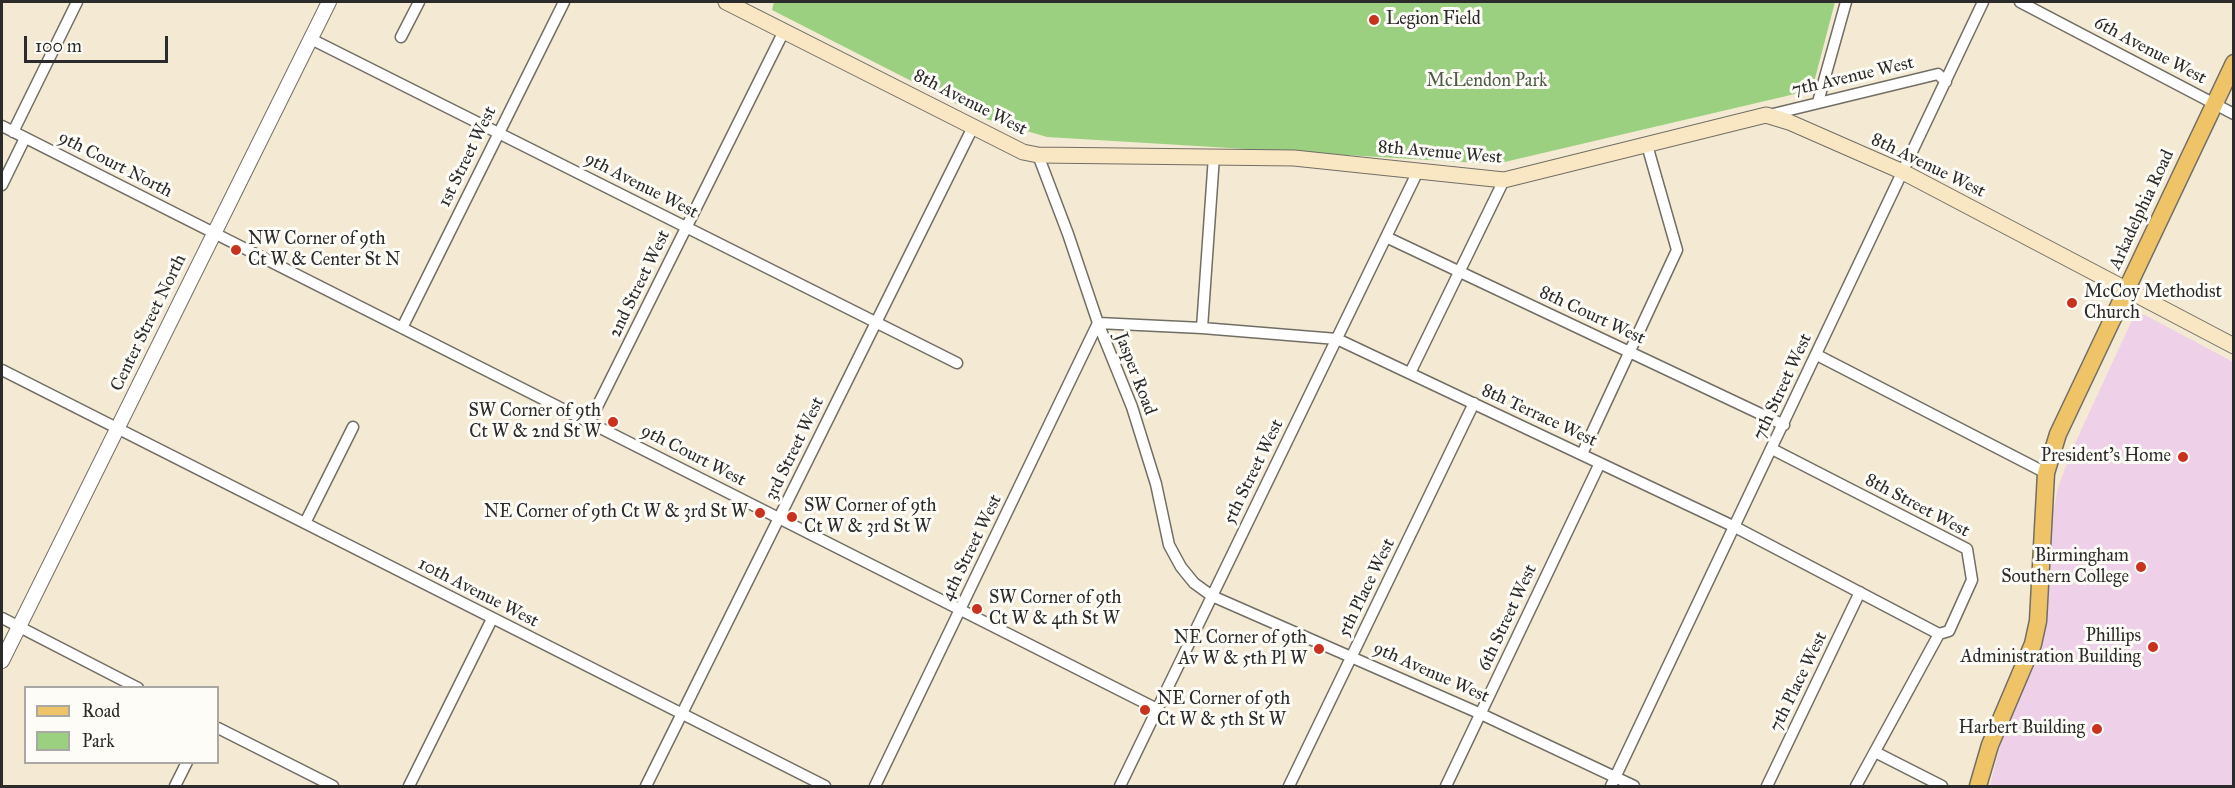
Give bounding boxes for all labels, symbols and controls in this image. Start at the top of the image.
place label: Legion Field [1386,9,1481,31]
street label: 6th Avenue West [2090,12,2210,90]
marker: Legion Field [1367,13,1381,27]
scale bar [27,24,171,62]
text: 100 m [35,35,82,57]
street label: 7th Avenue West [1790,52,1916,102]
street label: 8th Avenue West [910,65,1030,141]
park label: McLendon Park [1427,71,1547,93]
street label: 1st Street West [434,103,502,211]
street label: 9th Court North [54,127,176,203]
street label: 8th Avenue West [1867,129,1989,203]
street label: 8th Avenue West [1377,137,1503,169]
street label: Arkadelphia Road [2105,147,2179,273]
street label: 9th Avenue West [581,148,701,224]
street label: 2nd Street West [605,227,675,341]
place label: NW Corner of 9th Ct W & Center St N [248,229,400,272]
marker: NW Corner of 9th Ct W & Center St N [229,243,243,257]
street label: Center Street North [106,251,192,395]
street label: 8th Court West [1535,282,1649,350]
place label: McCoy Methodist Church [2084,282,2222,324]
marker: McCoy Methodist Church [2065,296,2079,310]
street label: Jasper Road [1109,330,1161,418]
street label: 7th Street West [1749,330,1817,444]
street label: 8th Terrace West [1478,380,1600,452]
street label: 3rd Street West [761,394,829,504]
place label: SW Corner of 9th Ct W & 2nd St W [469,401,601,444]
marker: SW Corner of 9th Ct W & 2nd St W [606,415,620,429]
street label: 5th Street West [1219,416,1289,528]
street label: 9th Court West [637,420,749,492]
place label: President's Home [2041,446,2171,468]
marker: President's Home [2176,450,2190,464]
street label: 8th Street West [1861,469,1973,543]
street label: 4th Street West [937,491,1007,605]
place label: SW Corner of 9th Ct W & 3rd St W [804,496,936,538]
place label: NE Corner of 9th Ct W & 3rd St W [484,502,748,524]
marker: NE Corner of 9th Ct W & 3rd St W [753,506,767,520]
marker: SW Corner of 9th Ct W & 3rd St W [785,510,799,524]
street label: 5th Place West [1334,535,1400,641]
place label: Birmingham Southern College [2001,546,2129,588]
street label: 10th Avenue West [414,553,542,633]
marker: Birmingham Southern College [2134,560,2148,574]
street label: 6th Street West [1474,561,1542,675]
place label: SW Corner of 9th Ct W & 4th St W [989,588,1121,630]
marker: SW Corner of 9th Ct W & 4th St W [970,602,984,616]
place label: Phillips Administration Building [1960,626,2141,668]
place label: NE Corner of 9th Av W & 5th Pl W [1174,628,1307,670]
street label: 7th Place West [1766,629,1832,735]
street label: 9th Avenue West [1370,638,1492,708]
marker: Phillips Administration Building [2146,640,2160,654]
marker: NE Corner of 9th Av W & 5th Pl W [1312,642,1326,656]
legend [24,686,219,764]
place label: NE Corner of 9th Ct W & 5th St W [1157,689,1290,732]
text: Road [82,700,120,722]
marker: NE Corner of 9th Ct W & 5th St W [1138,703,1152,717]
place label: Harbert Building [1958,718,2085,740]
marker: Harbert Building [2090,722,2104,736]
text: Park [82,730,115,752]

